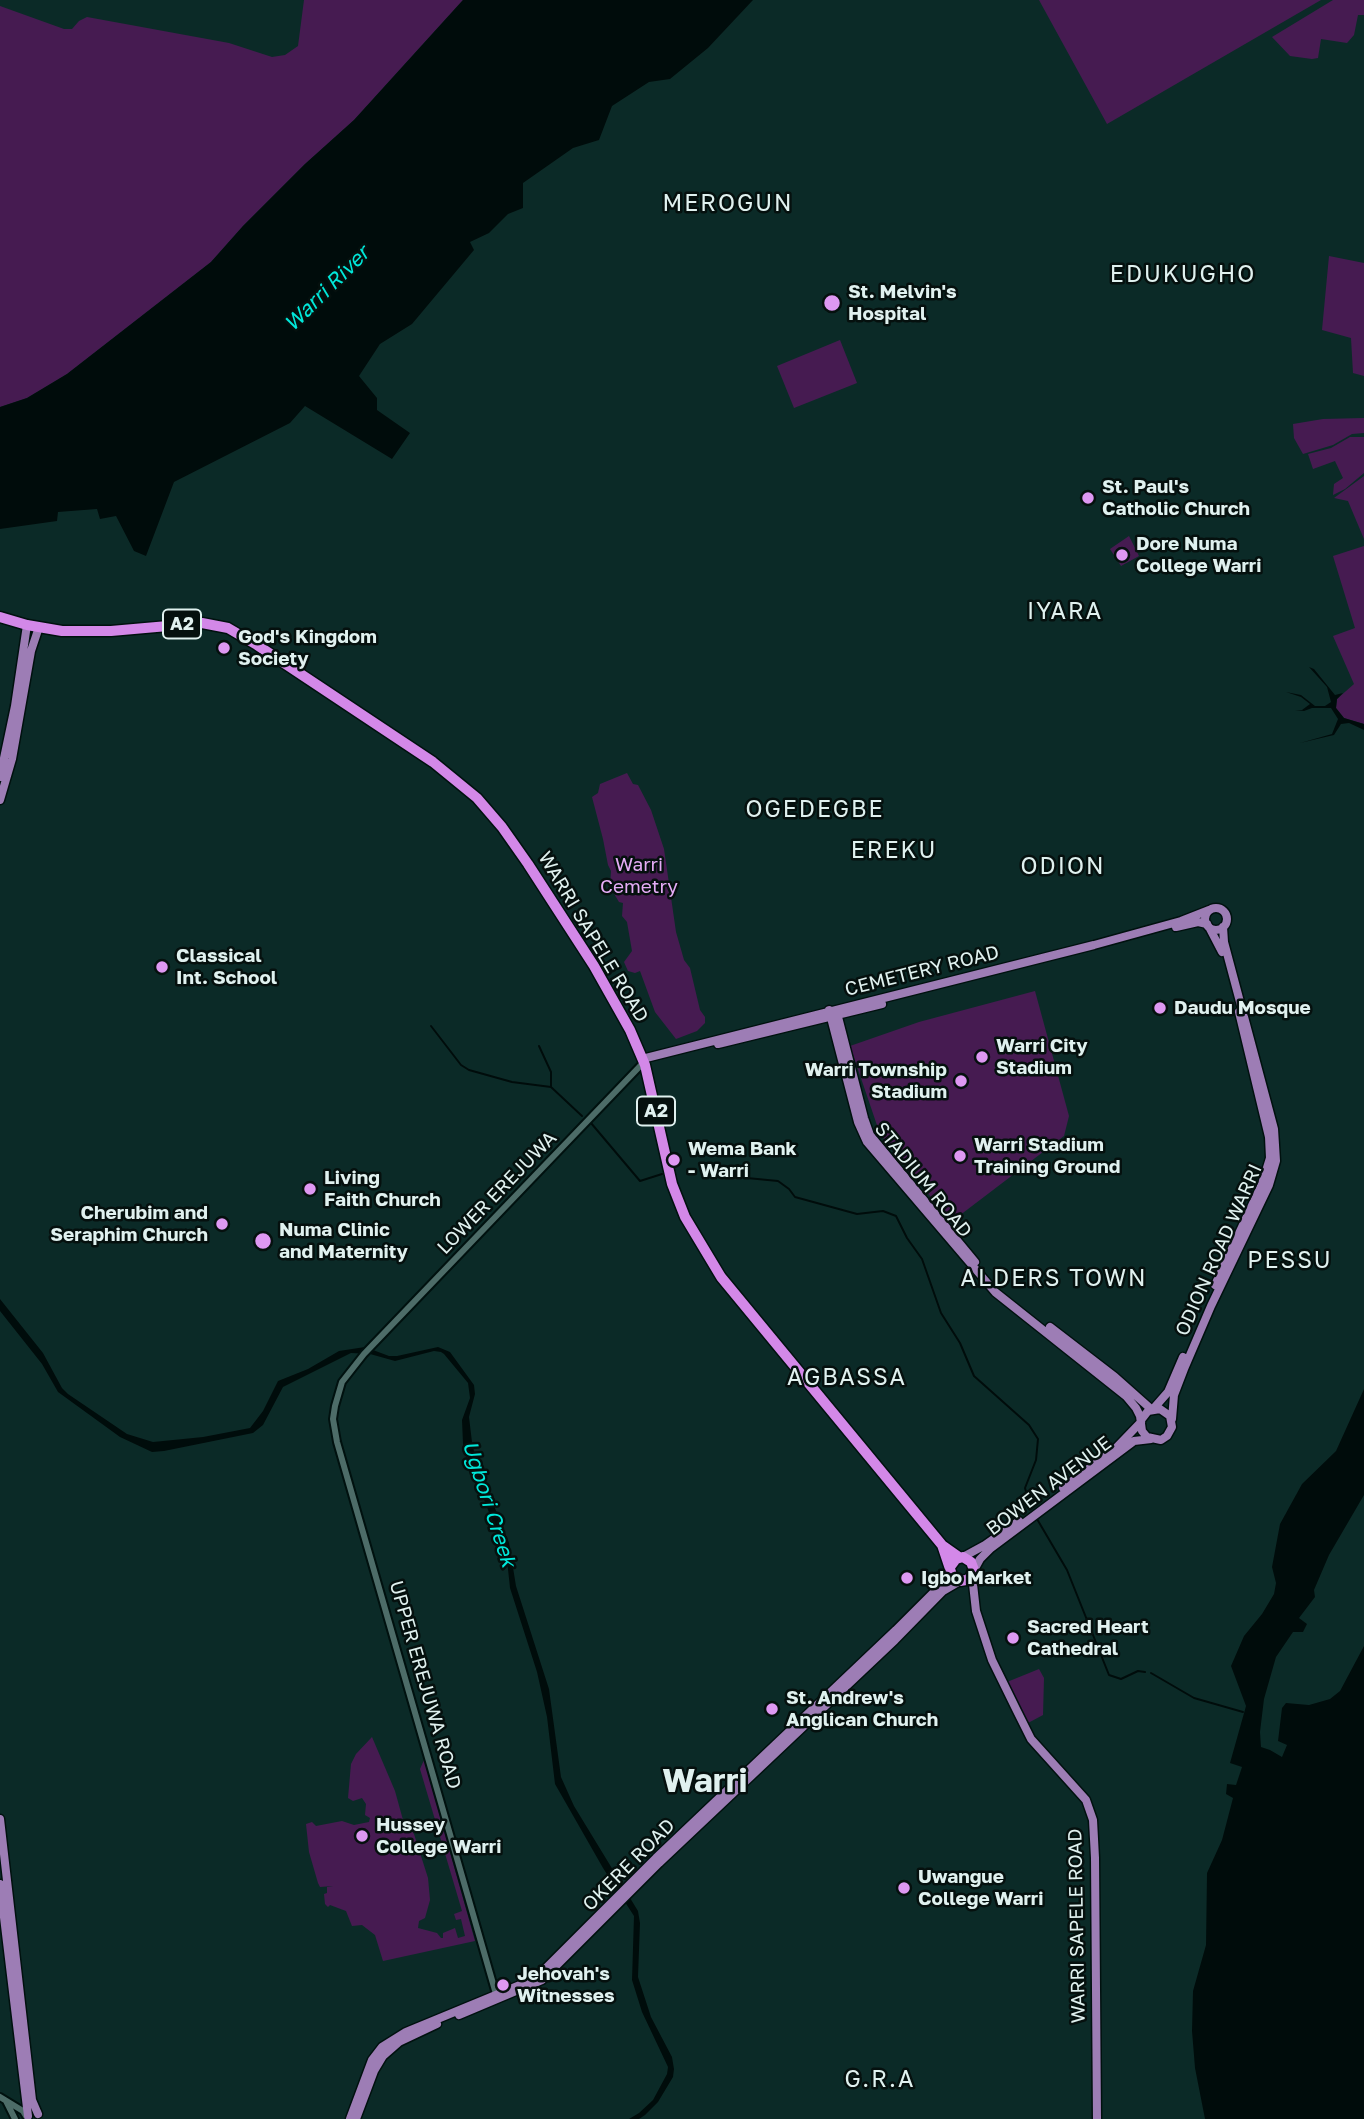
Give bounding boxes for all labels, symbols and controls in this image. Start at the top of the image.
district label: MEROGUN [663,190,793,218]
water label: Warri River [279,241,375,337]
district label: EDUKUGHO [1111,261,1255,289]
place label: St. Melvin's Hospital [848,281,957,325]
marker: St. Melvin's Hospital [822,293,842,313]
place label: St. Paul's Catholic Church [1102,476,1250,520]
marker: St. Paul's Catholic Church [1080,490,1096,506]
place label: Dore Numa College Warri [1136,533,1261,577]
marker: Dore Numa College Warri [1114,547,1130,563]
district label: IYARA [1028,598,1102,626]
road number: A2 [163,610,201,638]
place label: God's Kingdom Society [238,626,377,670]
marker: God's Kingdom Society [216,640,232,656]
district label: OGEDEGBE [747,796,883,824]
district label: EREKU [851,837,937,865]
street label: WARRI SAPELE ROAD [533,848,653,1026]
district label: ODION [1021,853,1105,881]
park label: Warri Cemetry [600,854,678,898]
street label: CEMETERY ROAD [843,941,1001,1001]
place label: Classical Int. School [176,945,277,989]
marker: Classical Int. School [154,959,170,975]
place label: Daudu Mosque [1174,997,1311,1019]
marker: Daudu Mosque [1152,1000,1168,1016]
place label: Warri City Stadium [996,1035,1088,1079]
marker: Warri City Stadium [974,1049,990,1065]
place label: Warri Township Stadium [805,1059,947,1103]
marker: Warri Township Stadium [953,1073,969,1089]
road number: A2 [637,1096,675,1126]
street label: STADIUM ROAD [870,1118,976,1242]
street label: LOWER EREJUWA [433,1127,561,1259]
place label: Warri Stadium Training Ground [974,1134,1121,1178]
place label: Wema Bank - Warri [688,1138,797,1182]
marker: Warri Stadium Training Ground [952,1148,968,1164]
marker: Wema Bank - Warri [666,1152,682,1168]
street label: ODION ROAD WARRI [1171,1161,1267,1339]
place label: Living Faith Church [324,1167,441,1211]
marker: Living Faith Church [302,1181,318,1197]
place label: Cherubim and Seraphim Church [50,1202,208,1246]
marker: Cherubim and Seraphim Church [214,1216,230,1232]
place label: Numa Clinic and Maternity [279,1219,408,1263]
marker: Numa Clinic and Maternity [253,1231,273,1251]
district label: PESSU [1248,1247,1332,1275]
district label: ALDERS TOWN [962,1265,1146,1293]
district label: AGBASSA [788,1364,906,1392]
street label: BOWEN AVENUE [982,1432,1116,1540]
water label: Ugbori Creek [457,1438,521,1570]
place label: Igbo Market [921,1567,1032,1589]
marker: Igbo Market [899,1570,915,1586]
street label: UPPER EREJUWA ROAD [384,1578,466,1792]
place label: Sacred Heart Cathedral [1027,1616,1149,1660]
marker: Sacred Heart Cathedral [1005,1630,1021,1646]
place label: St. Andrew's Anglican Church [786,1687,938,1731]
marker: St. Andrew's Anglican Church [764,1701,780,1717]
district label: Warri [662,1762,748,1802]
place label: Hussey College Warri [376,1814,501,1858]
street label: OKERE ROAD [578,1814,680,1916]
marker: Hussey College Warri [354,1828,370,1844]
street label: WARRI SAPELE ROAD [1064,1828,1090,2024]
place label: Uwangue College Warri [918,1866,1043,1910]
marker: Uwangue College Warri [896,1880,912,1896]
place label: Jehovah's Witnesses [517,1963,615,2007]
marker: Jehovah's Witnesses [495,1977,511,1993]
district label: G.R.A [845,2066,915,2094]

